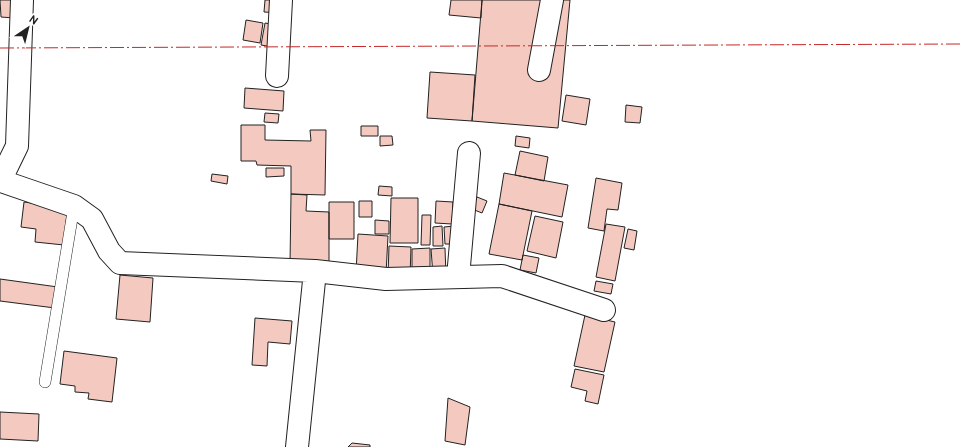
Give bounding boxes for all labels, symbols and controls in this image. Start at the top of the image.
north arrow [8,8,48,48]
text: N [26,13,40,29]

